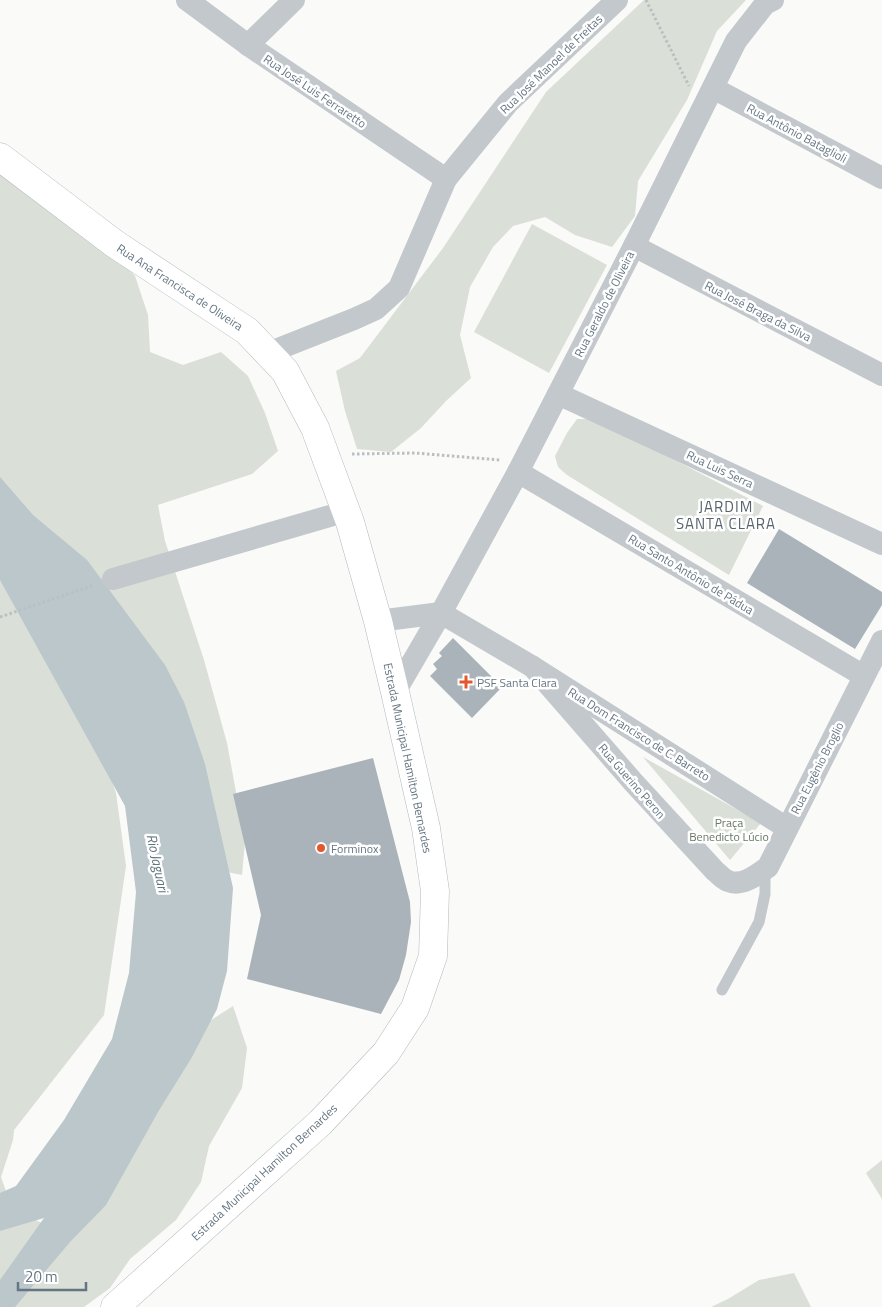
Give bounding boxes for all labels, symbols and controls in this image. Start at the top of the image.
street label: Rua José Manoel de Freitas [495,10,607,118]
street label: Rua José Luis Ferraretto [260,49,370,133]
street label: Rua Antônio Bataglioli [743,98,851,168]
street label: Rua Ana Francisca de Oliveira [113,239,247,335]
street label: Rua Geraldo de Oliveira [569,248,639,360]
street label: Rua José Braga da Silva [701,276,815,346]
street label: Rua Luis Serra [683,445,757,493]
district label: JARDIM SANTA CLARA [676,495,776,535]
street label: Rua Santo Antônio de Pádua [625,529,757,619]
street label: Estrada Municipal Hamilton Bernardes [379,661,438,855]
place label: PSF Santa Clara [477,673,557,692]
marker: PSF Santa Clara [459,675,473,689]
street label: Rua Dom Francisco de C. Barreto [564,682,714,786]
street label: Rua Eugênio Broglio [786,719,848,817]
street label: Rua Guerino Peron [594,739,670,823]
park label: Praça Benedicto Lúcio [689,813,769,846]
water label: Rio Jaguari [142,832,175,896]
place label: Forminox [331,839,379,858]
marker: Forminox [315,842,327,854]
street label: Estrada Municipal Hamilton Bernardes [187,1099,342,1245]
scale bar [18,1260,85,1292]
text: 20 m [25,1265,58,1288]

